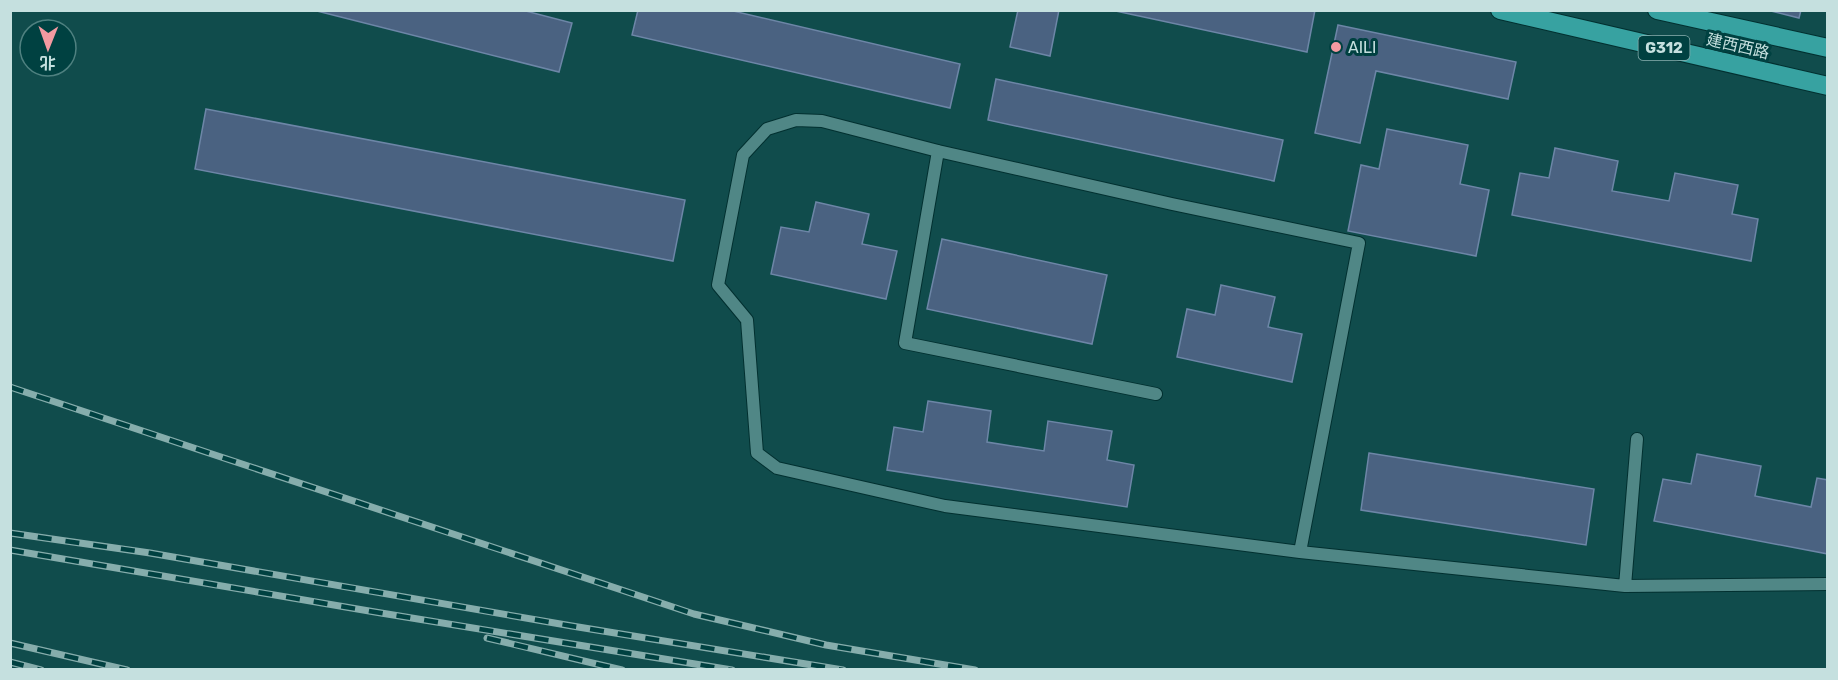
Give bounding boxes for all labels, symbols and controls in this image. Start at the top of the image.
north arrow [18,18,78,78]
street label: 建西西路 [1705,30,1771,62]
road number: G312 [1638,36,1690,60]
place label: AILI [1348,38,1376,57]
marker: AILI [1329,40,1343,54]
text: 北 [40,53,56,72]

